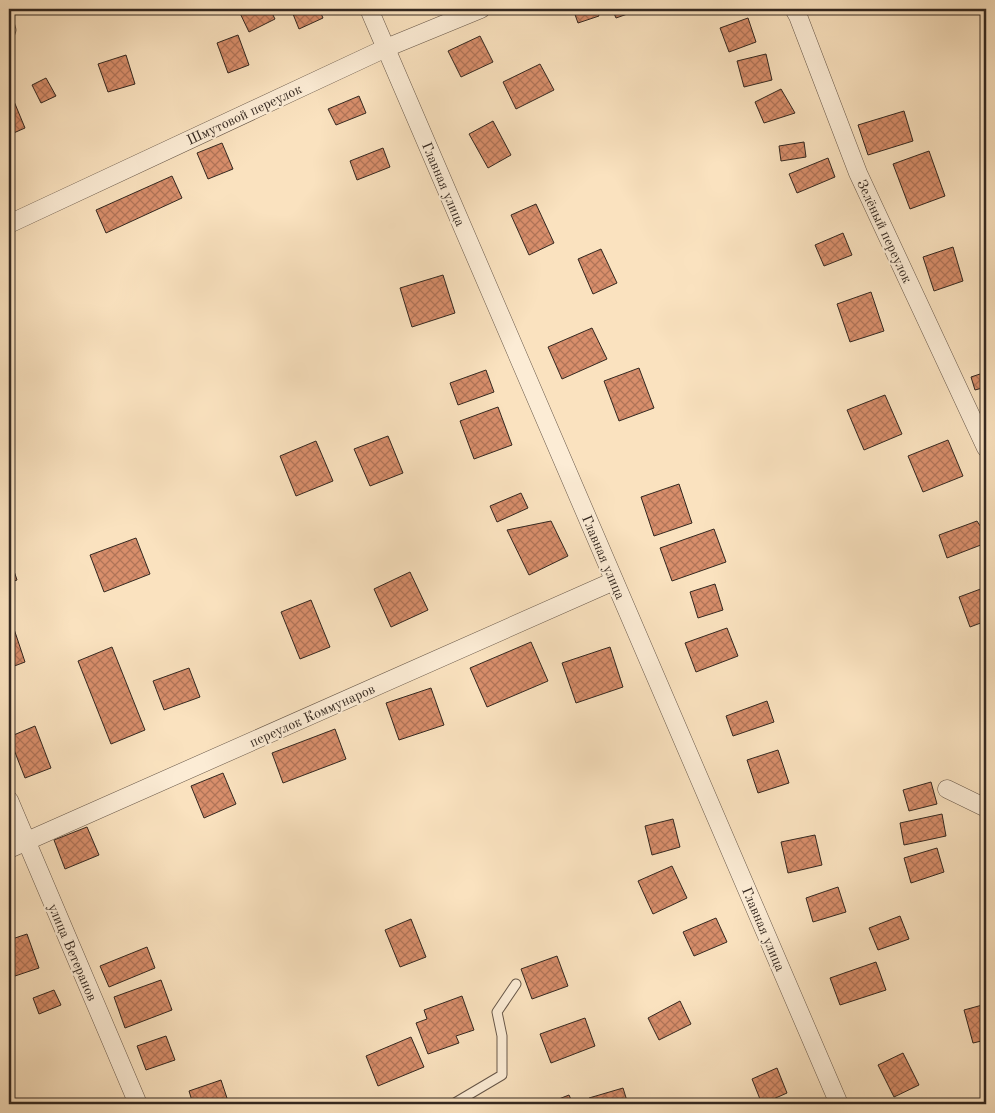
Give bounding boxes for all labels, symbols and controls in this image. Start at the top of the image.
street label: Шмутовой переулок [185,82,304,148]
street label: Главная улица [419,140,467,229]
street label: Зелёный переулок [854,177,914,285]
street label: Главная улица [579,513,627,602]
street label: переулок Коммунаров [248,682,377,750]
street label: Главная улица [739,885,787,974]
street label: улица Ветеранов [45,902,99,1003]

